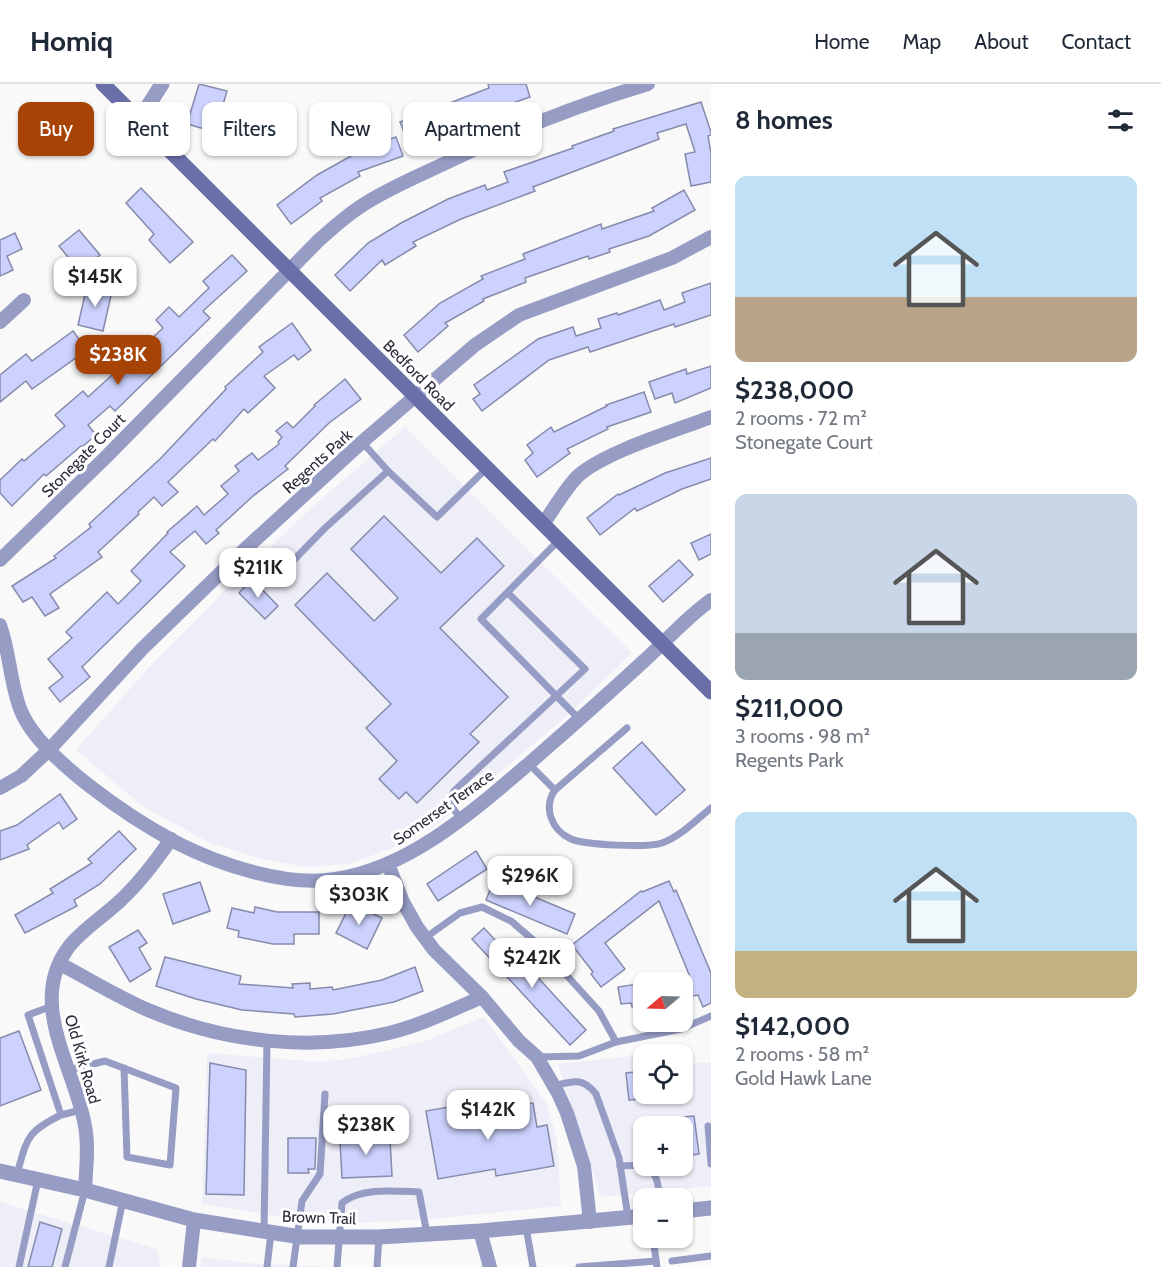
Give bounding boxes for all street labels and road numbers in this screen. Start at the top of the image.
street label: Bedford Road [379,336,458,415]
street label: Stonegate Court [38,409,129,501]
street label: Regents Park [279,425,357,498]
street label: Somerset Terrace [390,766,497,849]
street label: Old Kirk Road [61,1012,104,1106]
street label: Brown Trail [282,1207,357,1228]

